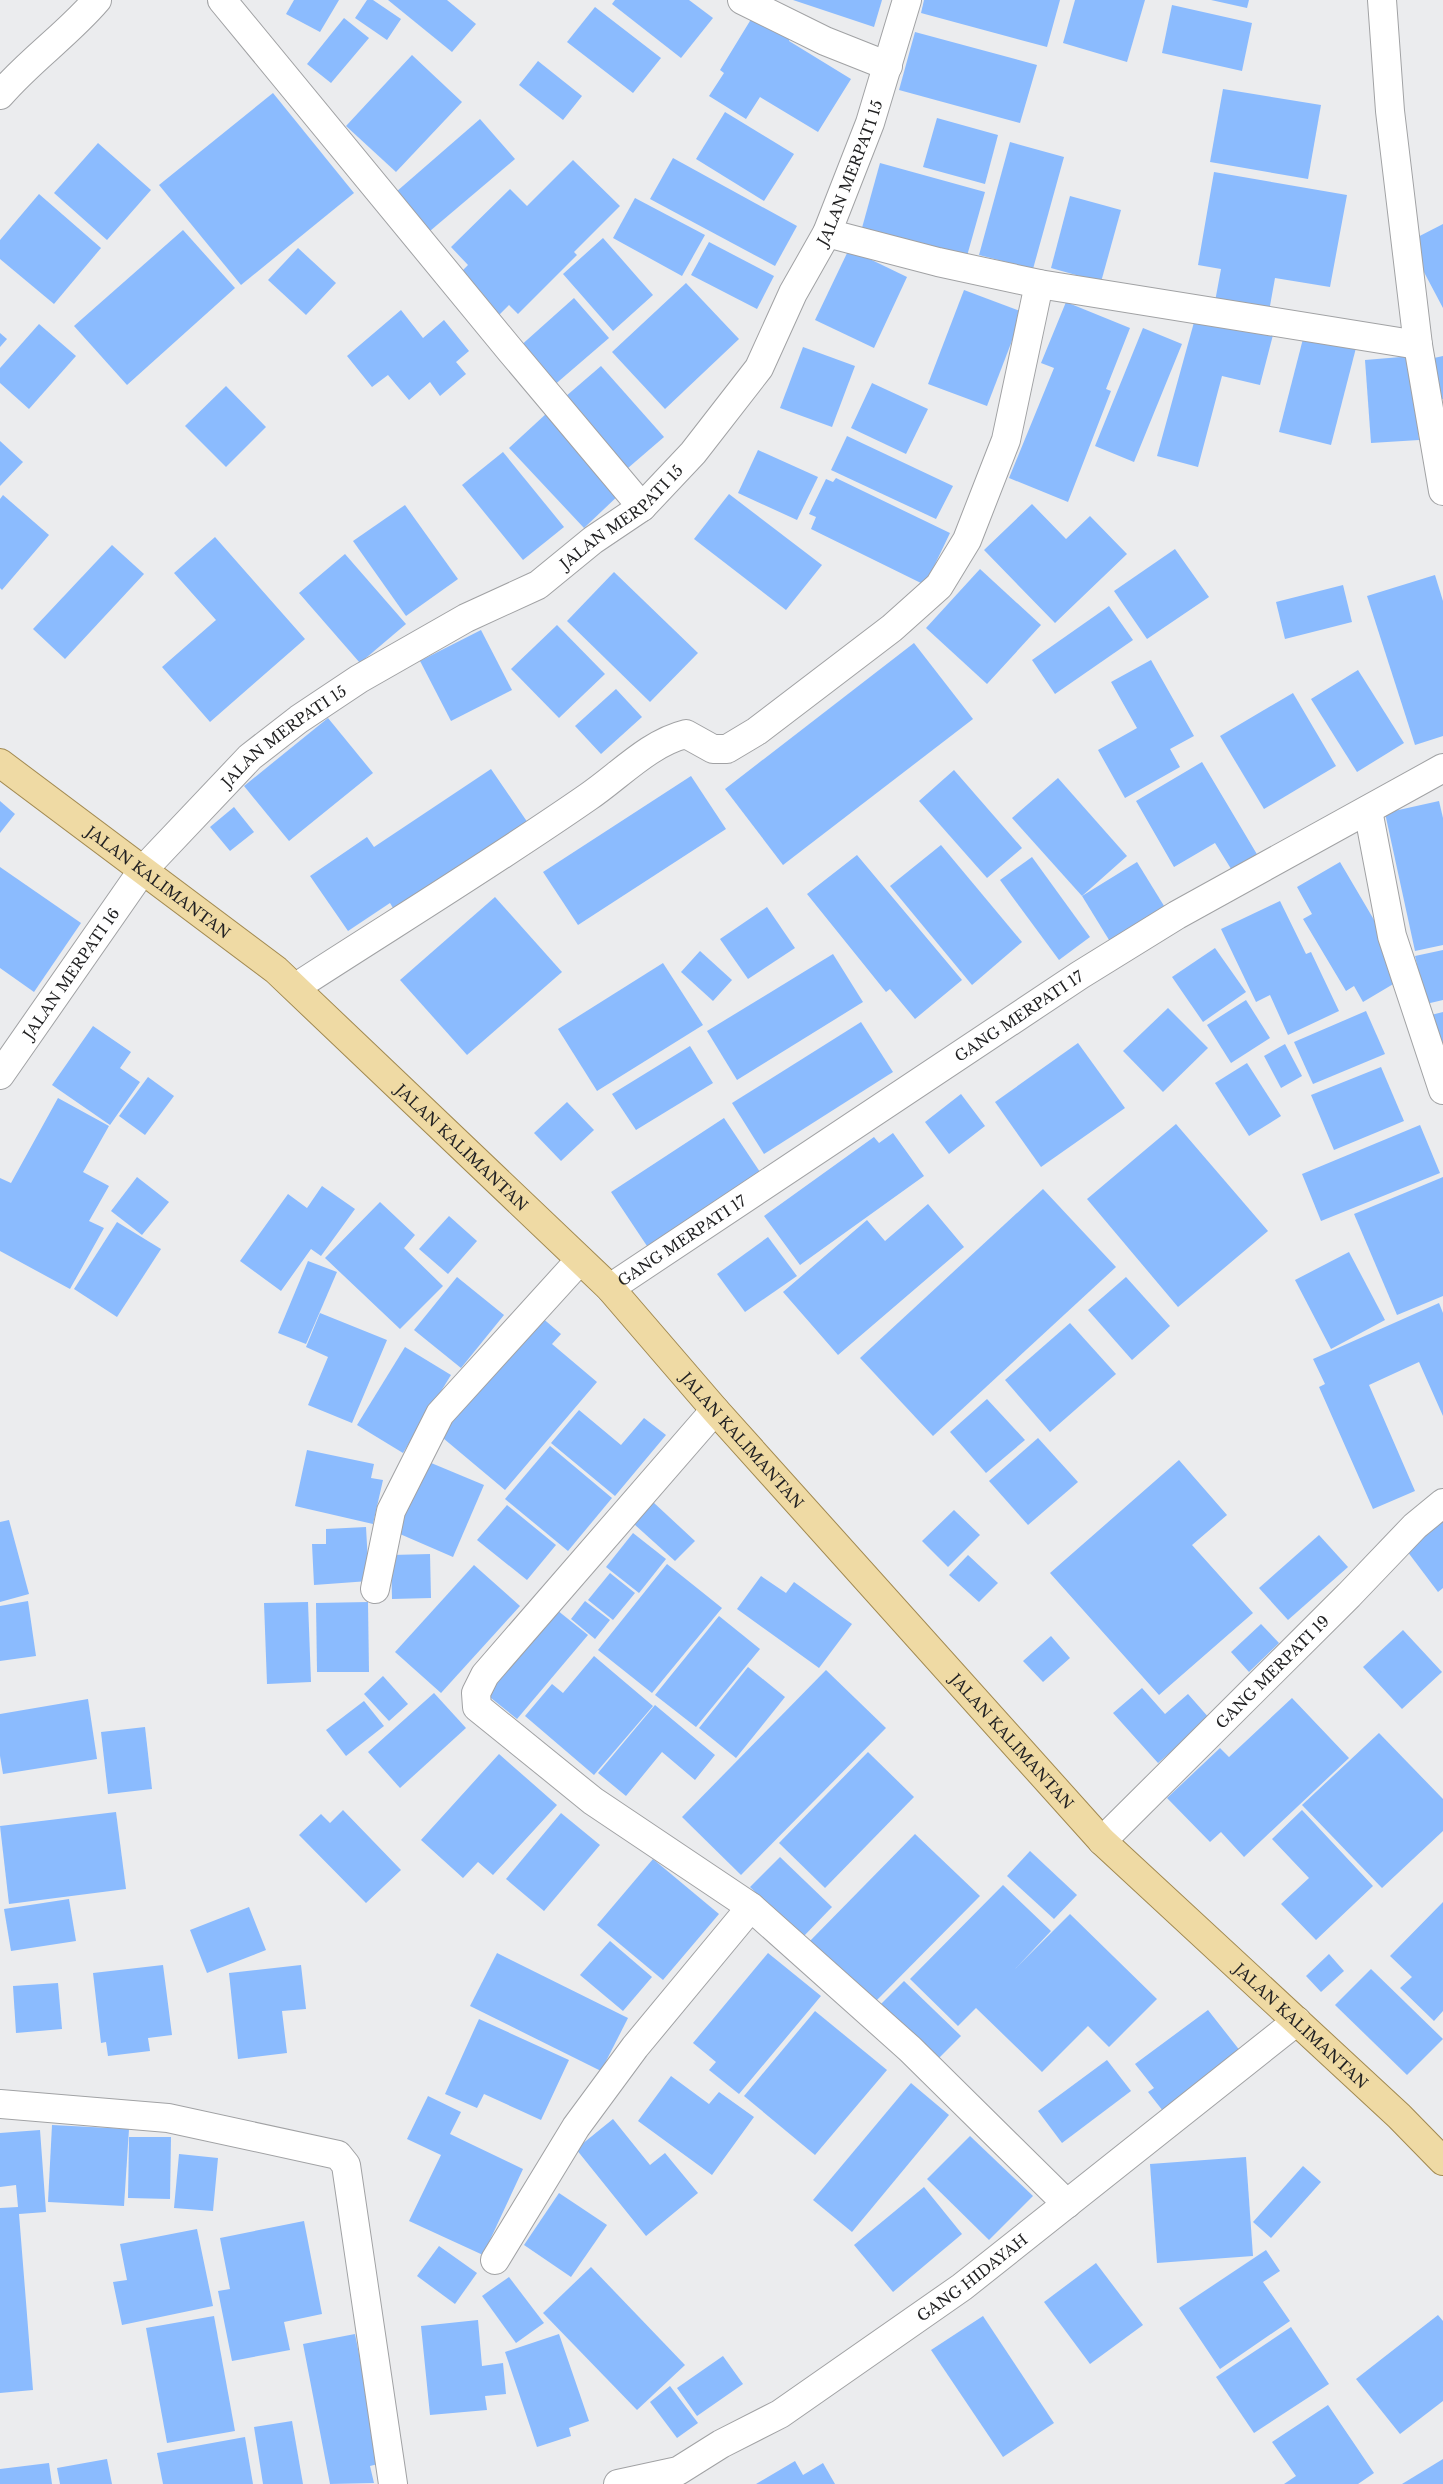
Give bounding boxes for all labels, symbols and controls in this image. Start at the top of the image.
street label: JALAN MERPATI 15 [811,98,886,250]
street label: JALAN MERPATI 15 [554,460,687,574]
street label: JALAN MERPATI 15 [216,681,350,792]
street label: JALAN KALIMANTAN [81,820,234,942]
street label: JALAN MERPATI 16 [17,904,123,1044]
street label: GANG MERPATI 17 [951,966,1087,1066]
street label: JALAN KALIMANTAN [391,1078,532,1215]
street label: GANG MERPATI 17 [614,1190,750,1290]
street label: JALAN KALIMANTAN [676,1367,808,1512]
street label: GANG MERPATI 19 [1211,1611,1333,1732]
street label: JALAN KALIMANTAN [945,1668,1078,1813]
street label: JALAN KALIMANTAN [1229,1958,1372,2092]
street label: GANG HIDAYAH [913,2229,1031,2325]

